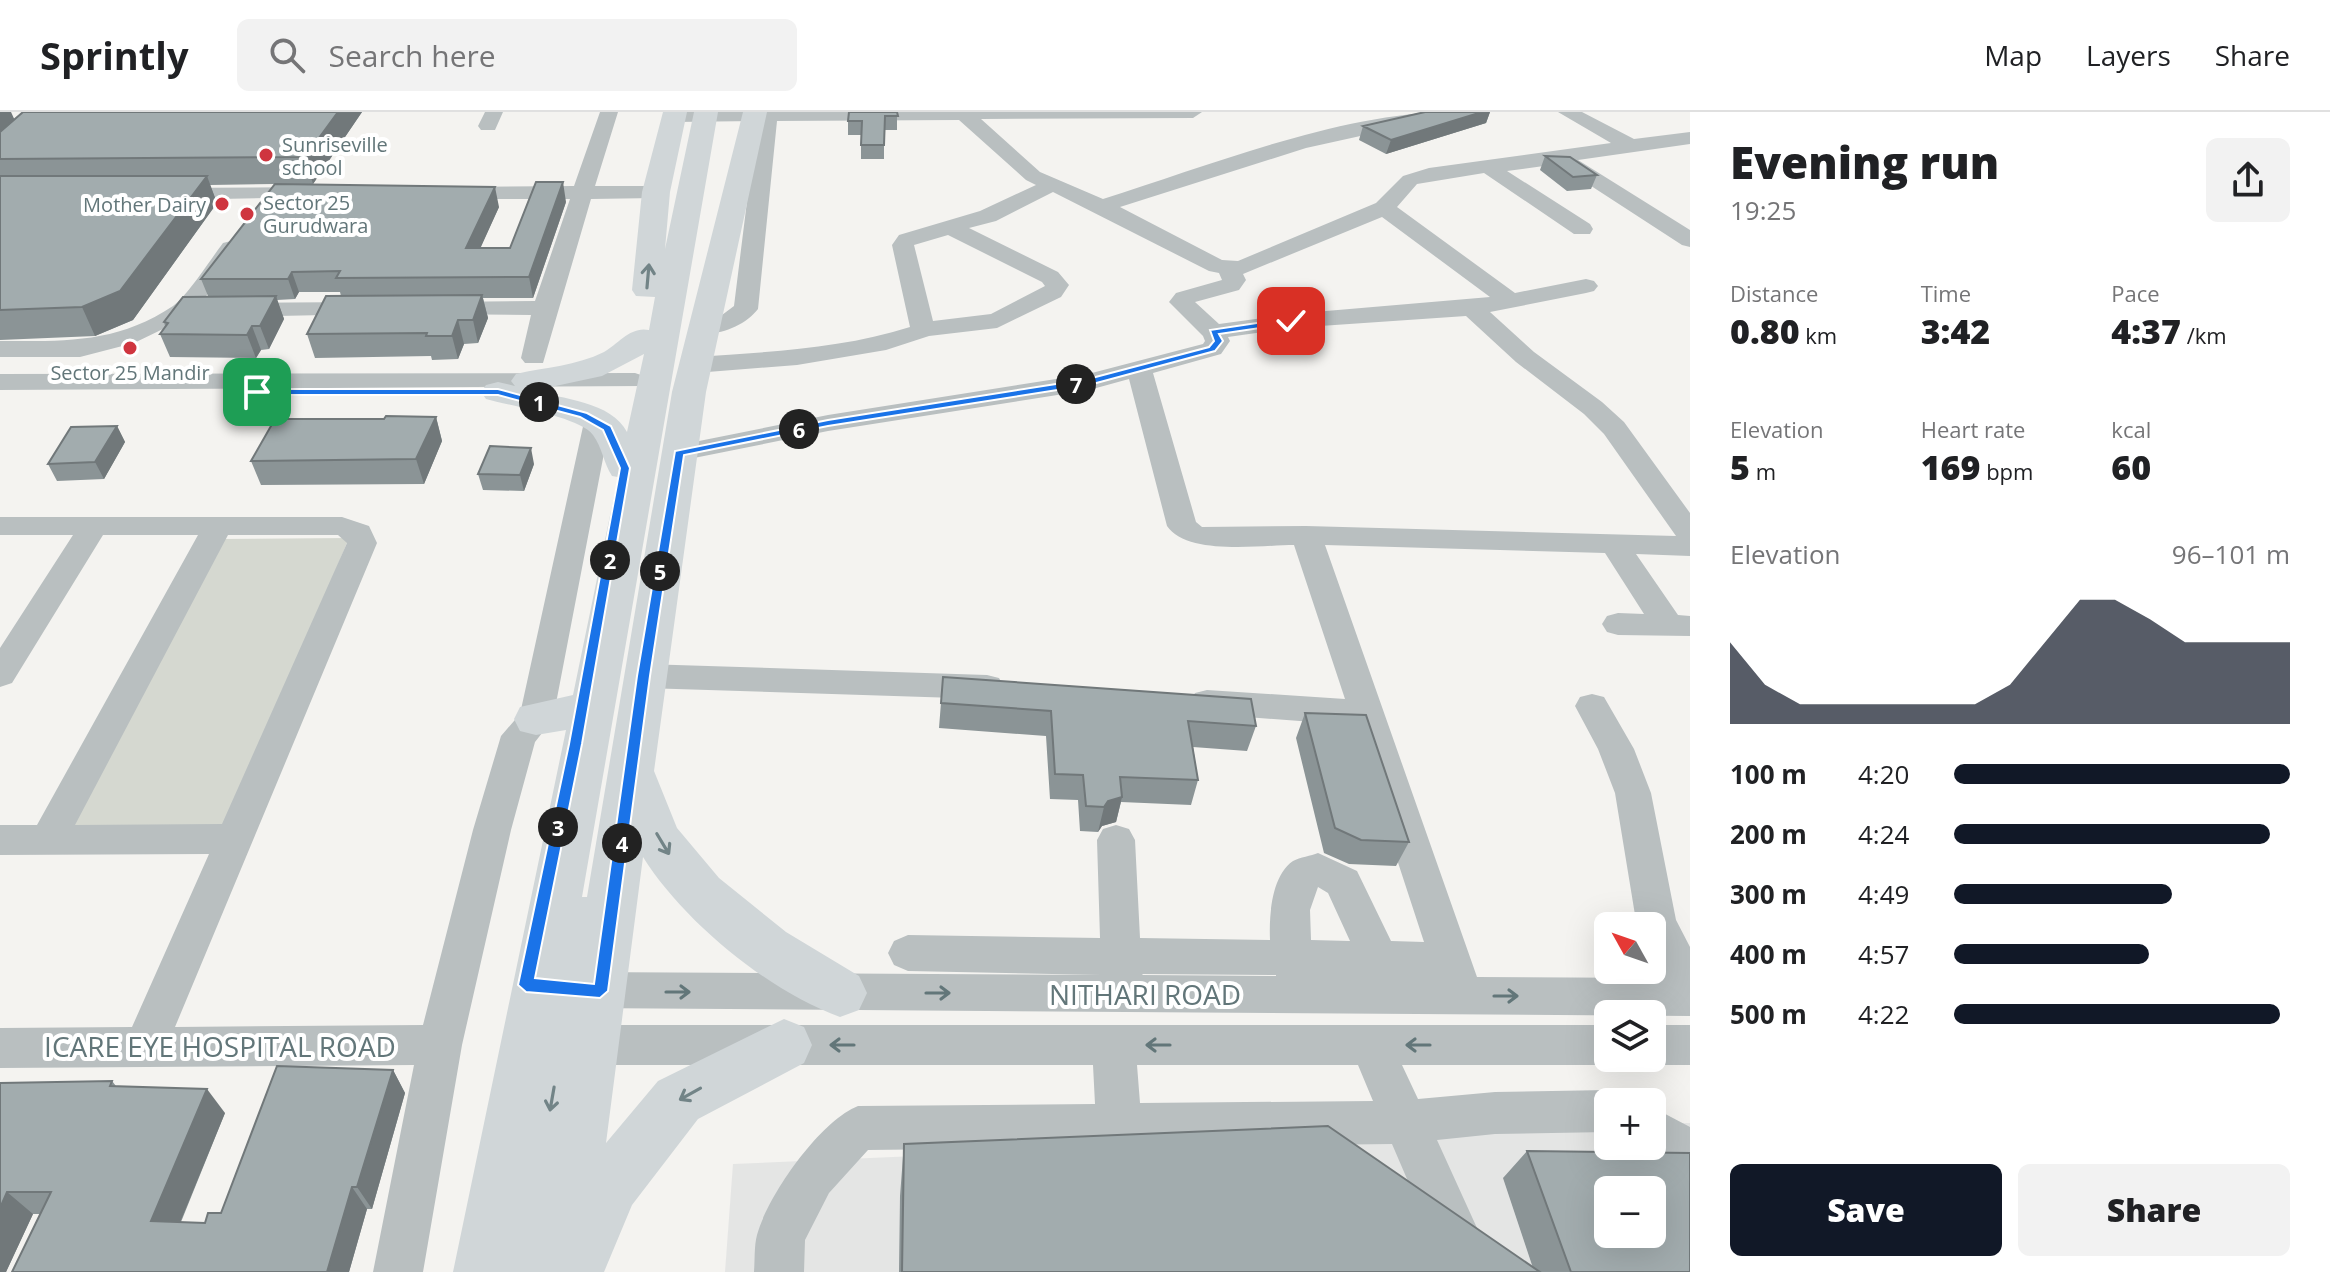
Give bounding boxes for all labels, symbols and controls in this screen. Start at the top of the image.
search box [237,19,797,91]
text: Sprintly [40,29,189,81]
icon: search [265,33,309,77]
text: Search here [329,35,496,76]
text: Map [1984,36,2042,74]
text: Layers [2086,36,2171,74]
text: Share [2215,36,2290,74]
place label: Sunriseville school [282,131,388,181]
text: Evening run [1730,132,1999,192]
button: share [2206,138,2290,222]
marker: Sunriseville school [257,146,275,164]
place label: Sector 25 Gurudwara [263,189,368,239]
place label: Mother Dairy [83,191,207,218]
text: 19:25 [1730,192,1796,228]
marker: Mother Dairy [213,195,231,213]
marker: Sector 25 Gurudwara [238,205,256,223]
one-way arrow [641,263,656,290]
text: Distance [1730,278,1818,308]
text: Time [1921,278,1971,308]
text: Pace [2111,278,2160,308]
pin [1257,287,1325,355]
icon: check [1269,299,1313,343]
text: 0.80 [1730,308,1800,354]
text: 3:42 [1921,308,1990,354]
text: 4:37 [2111,308,2181,354]
text: km [1800,320,1837,350]
text: /km [2181,320,2227,350]
marker: Sector 25 Mandir [121,339,139,357]
pin [223,358,291,426]
place label: Sector 25 Mandir [50,359,210,386]
pin: 7 [1056,364,1096,404]
text: 7 [1070,369,1082,399]
icon: arrive [235,370,279,414]
pin: 1 [519,382,559,422]
text: 1 [533,387,545,417]
pin: 6 [779,409,819,449]
text: 6 [793,414,805,444]
text: Elevation [1730,414,1823,444]
text: Heart rate [1921,414,2025,444]
text: kcal [2111,414,2151,444]
text: 5 [1730,444,1750,490]
text: 169 [1921,444,1980,490]
text: 60 [2111,444,2151,490]
text: m [1750,456,1776,486]
text: bpm [1980,456,2033,486]
text: Elevation [1730,536,1840,572]
text: 96–101 m [2172,536,2290,572]
pin: 2 [590,540,630,580]
text: 2 [604,545,616,575]
pin: 5 [640,551,680,591]
text: 5 [654,556,666,586]
text: 100 m [1730,756,1807,792]
text: 4:20 [1858,756,1909,792]
pin: 3 [538,807,578,847]
text: 3 [552,812,564,842]
text: 200 m [1730,816,1807,852]
text: 4:24 [1858,816,1909,852]
pin: 4 [602,823,642,863]
text: 4 [616,828,628,858]
one-way arrow [655,833,672,855]
text: 300 m [1730,876,1807,912]
text: 4:49 [1858,876,1909,912]
north arrow [1594,912,1666,984]
map controls [1594,912,1666,1248]
text: 400 m [1730,936,1807,972]
text: 4:57 [1858,936,1909,972]
street label: NITHARI ROAD [1049,975,1241,1013]
one-way arrow [664,984,691,1000]
one-way arrow [924,985,951,1001]
one-way arrow [1492,989,1519,1004]
text: 500 m [1730,996,1807,1032]
text: 4:22 [1858,996,1909,1032]
button: layers [1594,1000,1666,1072]
street label: ICARE EYE HOSPITAL ROAD [44,1027,396,1065]
one-way arrow [829,1037,856,1053]
one-way arrow [1145,1037,1172,1053]
one-way arrow [1405,1037,1432,1053]
one-way arrow [544,1086,559,1111]
one-way arrow [678,1087,702,1102]
button: + [1594,1088,1666,1160]
button: Save [1730,1164,2002,1256]
button: Share [2018,1164,2290,1256]
button: − [1594,1176,1666,1248]

